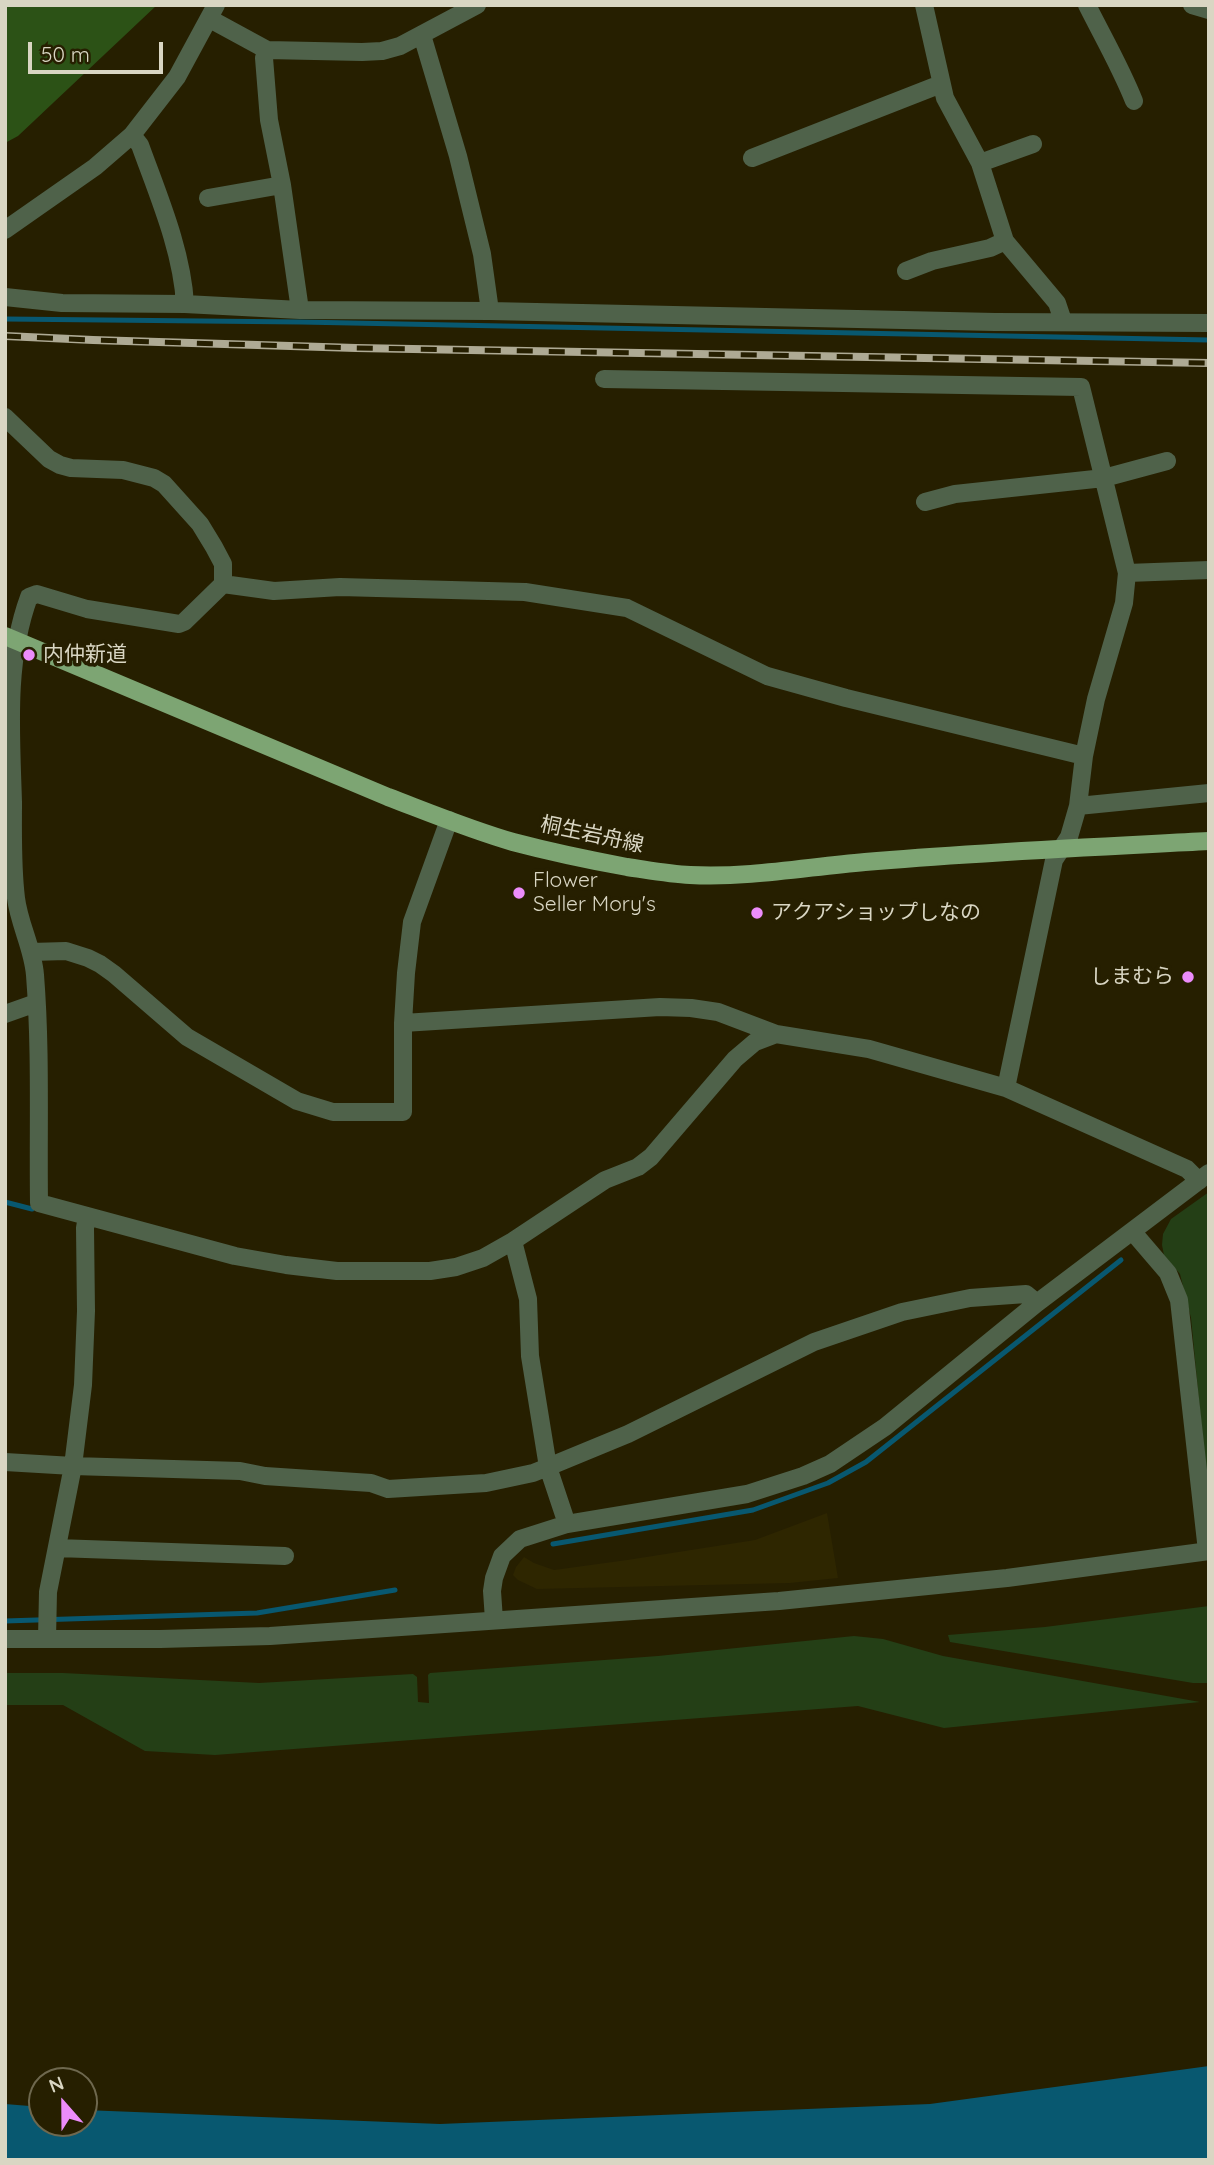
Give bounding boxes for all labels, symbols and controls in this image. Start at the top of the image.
scale bar [32,28,166,72]
text: 50 m [41,41,90,67]
place label: 内仲新道 [43,642,127,668]
marker: 内仲新道 [21,647,37,663]
street label: 桐生岩舟線 [538,812,646,858]
place label: Flower Seller Mory's [533,868,656,918]
marker: Flower Seller Mory's [511,885,527,901]
place label: アクアショップしなの [771,900,981,926]
marker: アクアショップしなの [749,905,765,921]
place label: しまむら [1090,964,1174,990]
marker: しまむら [1180,969,1196,985]
north arrow [28,2067,98,2137]
text: N [45,2071,67,2098]

